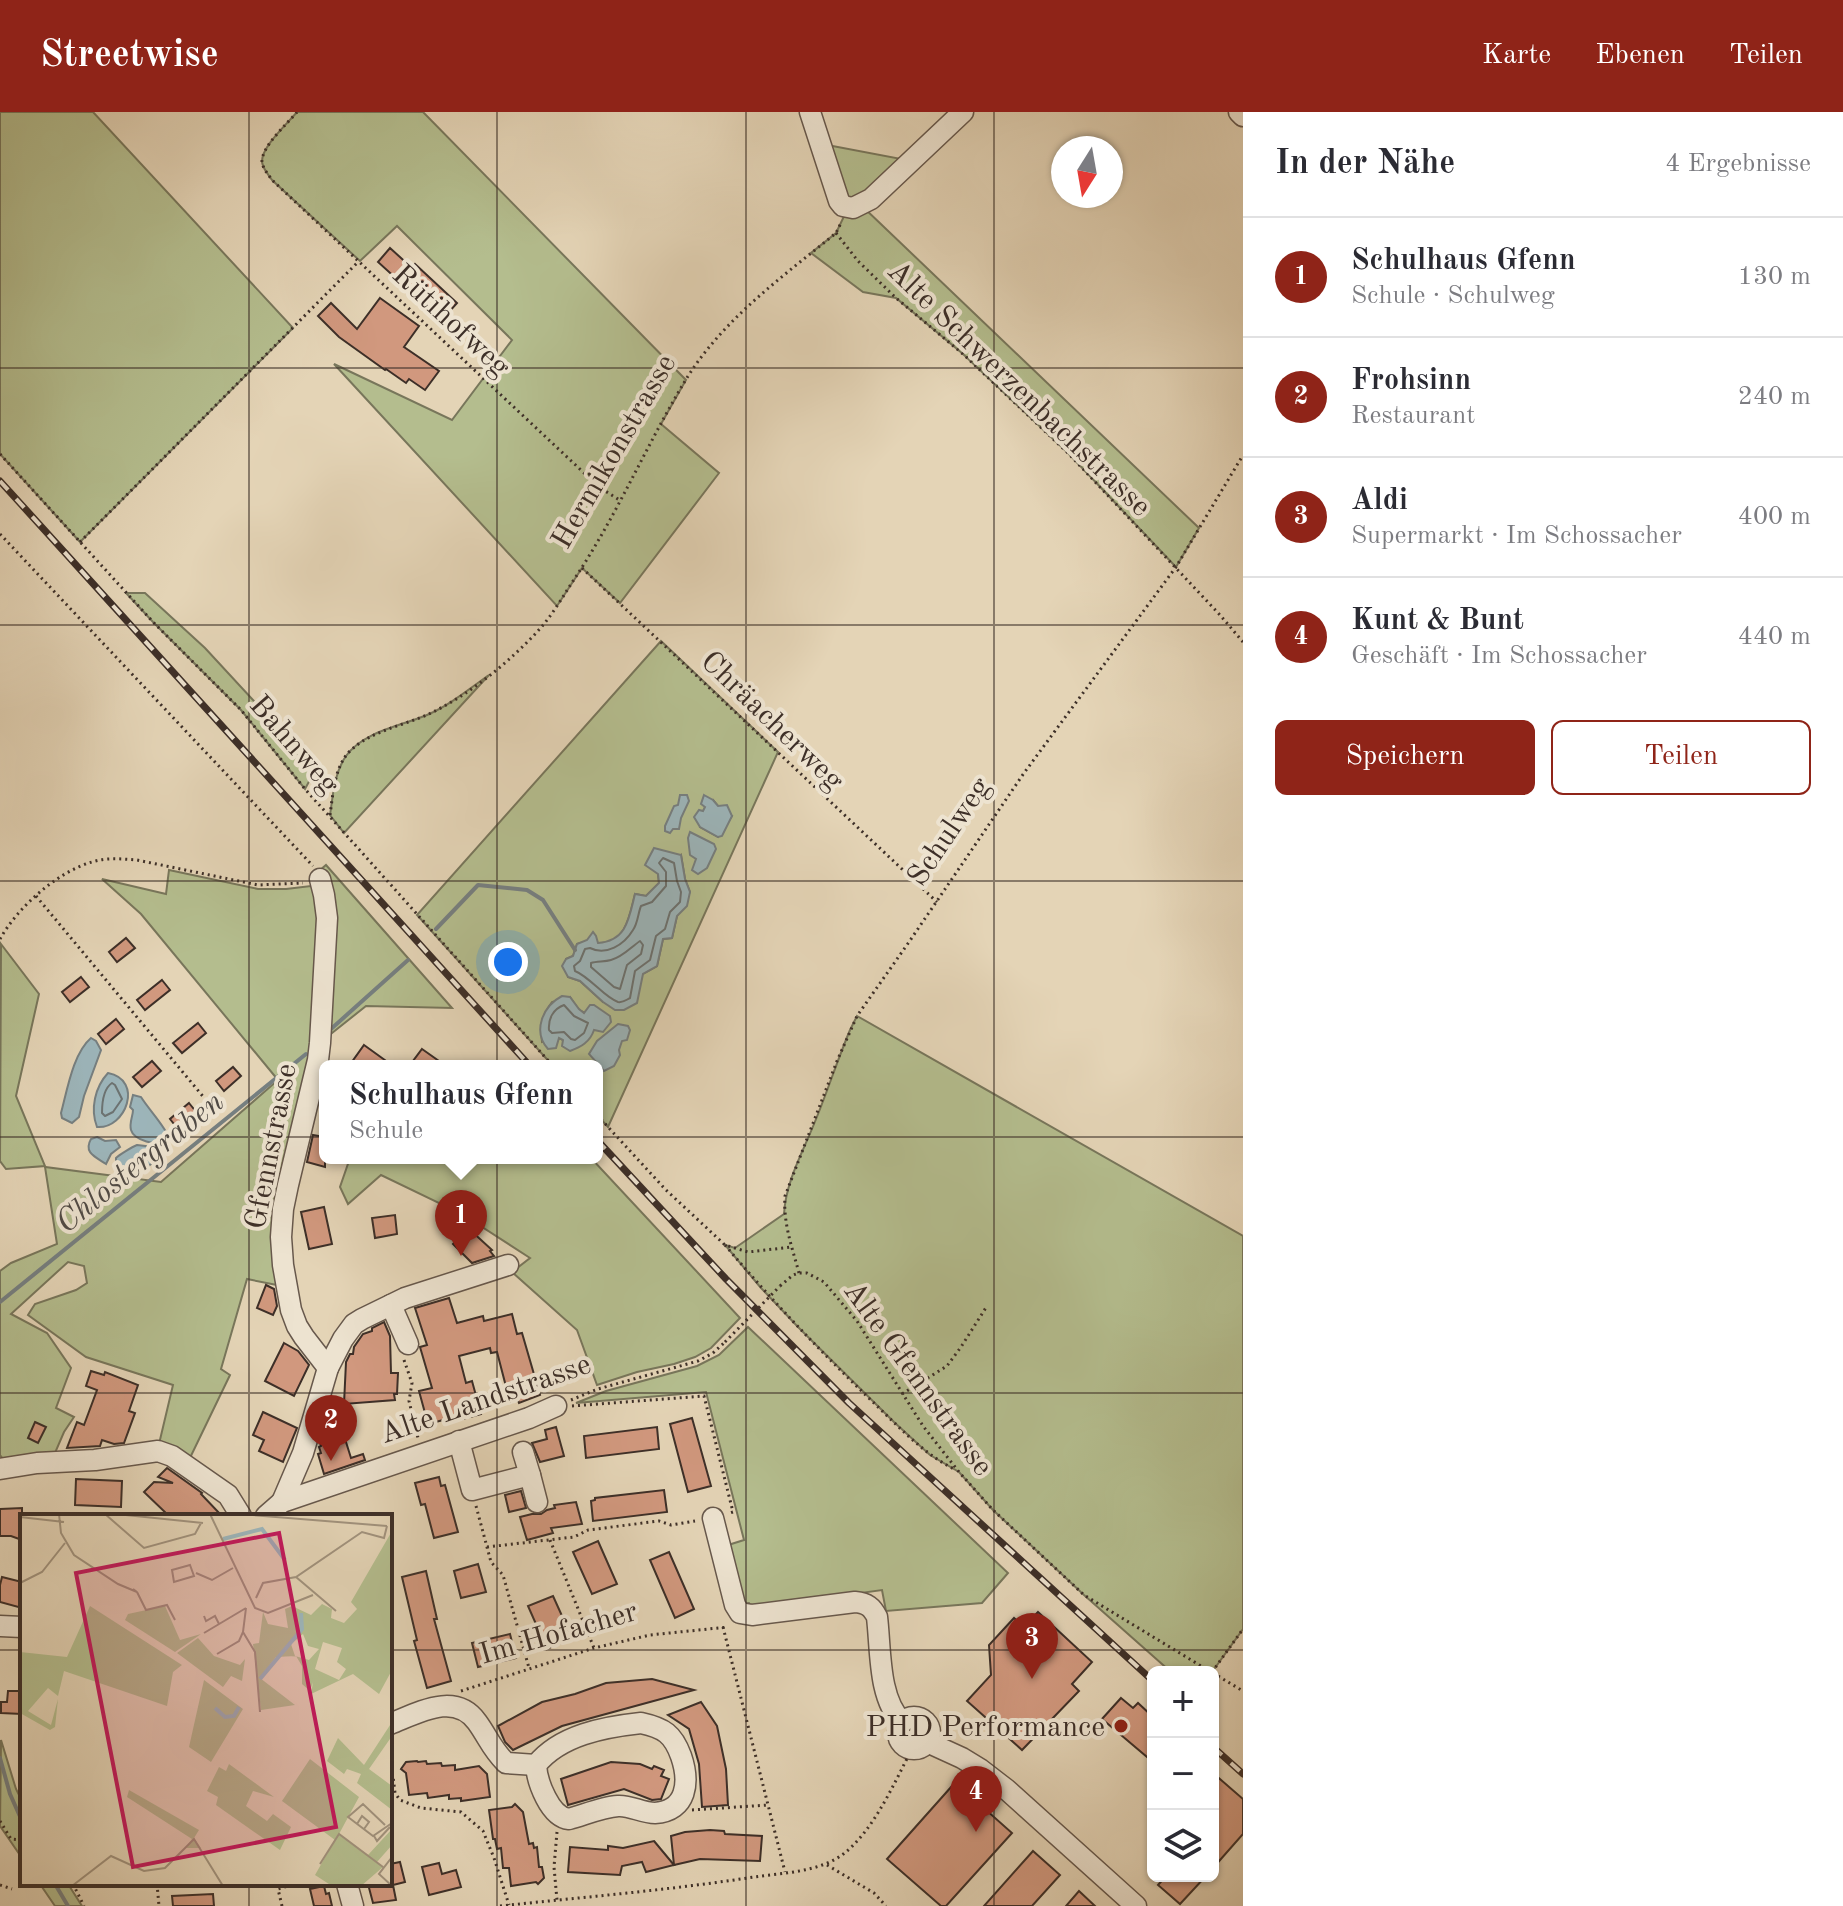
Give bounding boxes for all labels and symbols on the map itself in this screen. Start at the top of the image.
north arrow [1051,136,1123,208]
street label: Alte Schwerzenbachstrasse [881,256,1156,523]
street label: Rütihofweg [386,260,515,383]
street label: Hermikonstrasse [547,350,682,554]
street label: Chräacherweg [694,646,849,797]
street label: Bahnweg [243,690,344,800]
street label: Schulweg [903,772,997,892]
your location [488,942,528,982]
street label: Gfennstrasse [241,1061,303,1232]
water label: Chlostergraben [51,1086,231,1240]
pin: 1 [435,1190,487,1256]
street label: Alte Gfennstrasse [837,1277,998,1482]
street label: Alte Landstrasse [376,1350,595,1450]
pin: 2 [305,1395,357,1461]
inset map [20,1514,392,1886]
street label: Im Hofacher [476,1597,641,1671]
pin: 3 [1006,1613,1058,1679]
place label: PHD Performance [865,1713,1105,1743]
marker: PHD Performance [1112,1717,1130,1735]
pin: 4 [950,1766,1002,1832]

